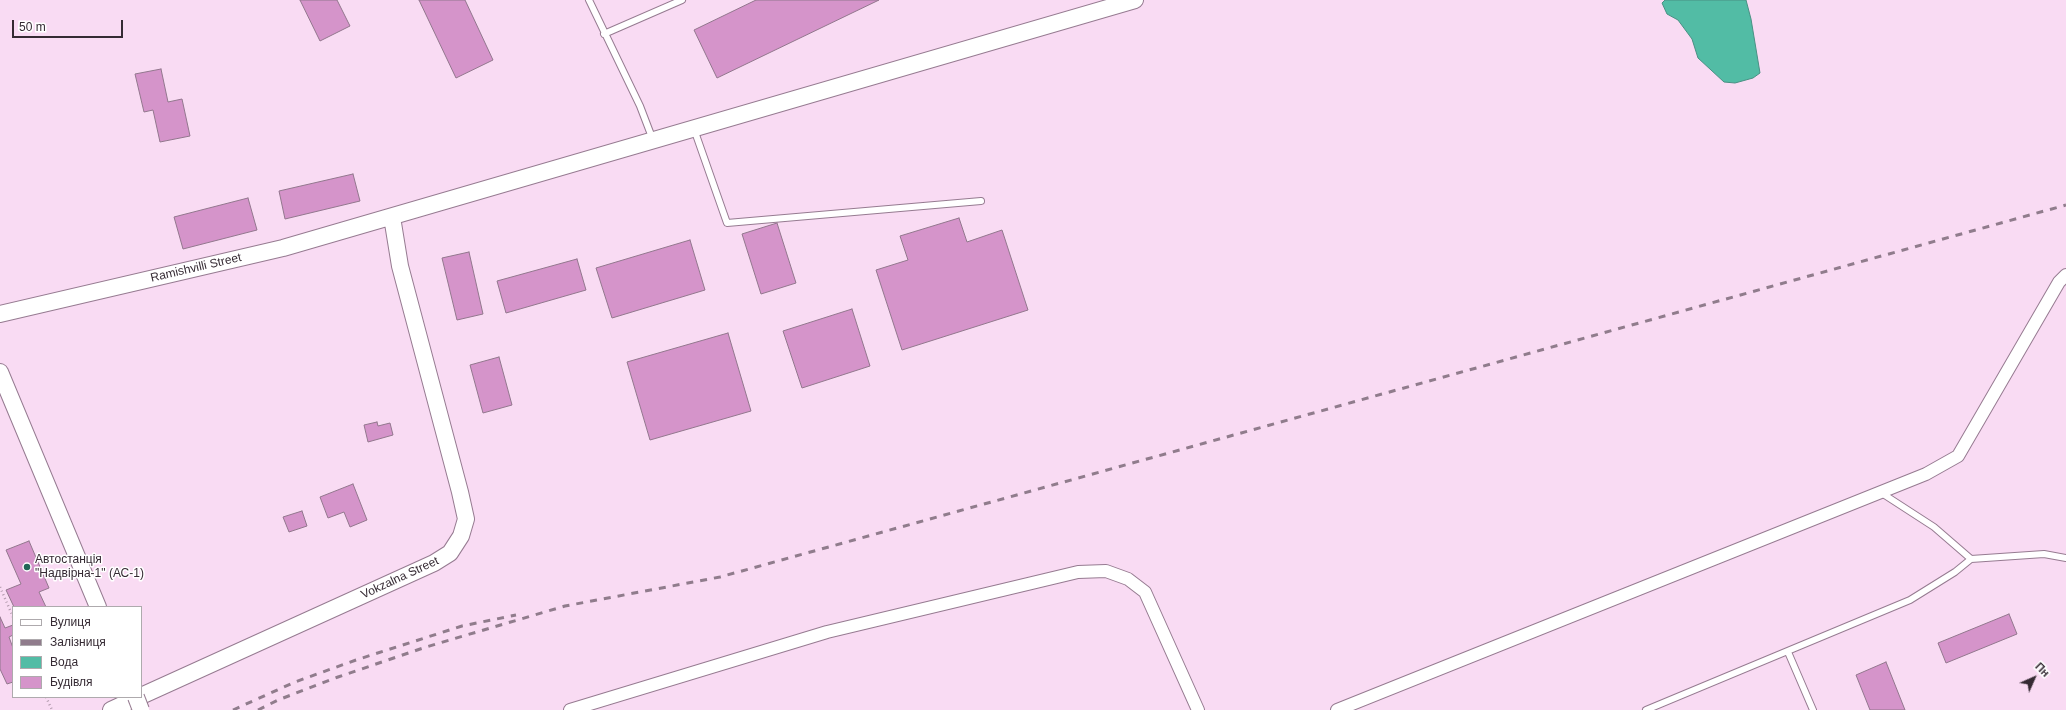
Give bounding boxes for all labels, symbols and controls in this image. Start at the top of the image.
scale bar [14,12,125,38]
text: 50 m [19,20,46,34]
street label: Ramishvilli Street [149,251,243,285]
place label: Автостанція "Надвірна-1" (АС-1) [35,553,144,581]
street label: Vokzalna Street [359,554,441,602]
marker: Автостанція "Надвірна-1" (АС-1) [22,562,32,572]
legend [12,606,142,698]
text: Вулиця [50,615,91,629]
text: Залізниця [50,635,106,649]
text: Вода [50,655,78,669]
north arrow [2014,658,2054,698]
text: Пн [2033,660,2052,679]
text: Будівля [50,675,92,689]

